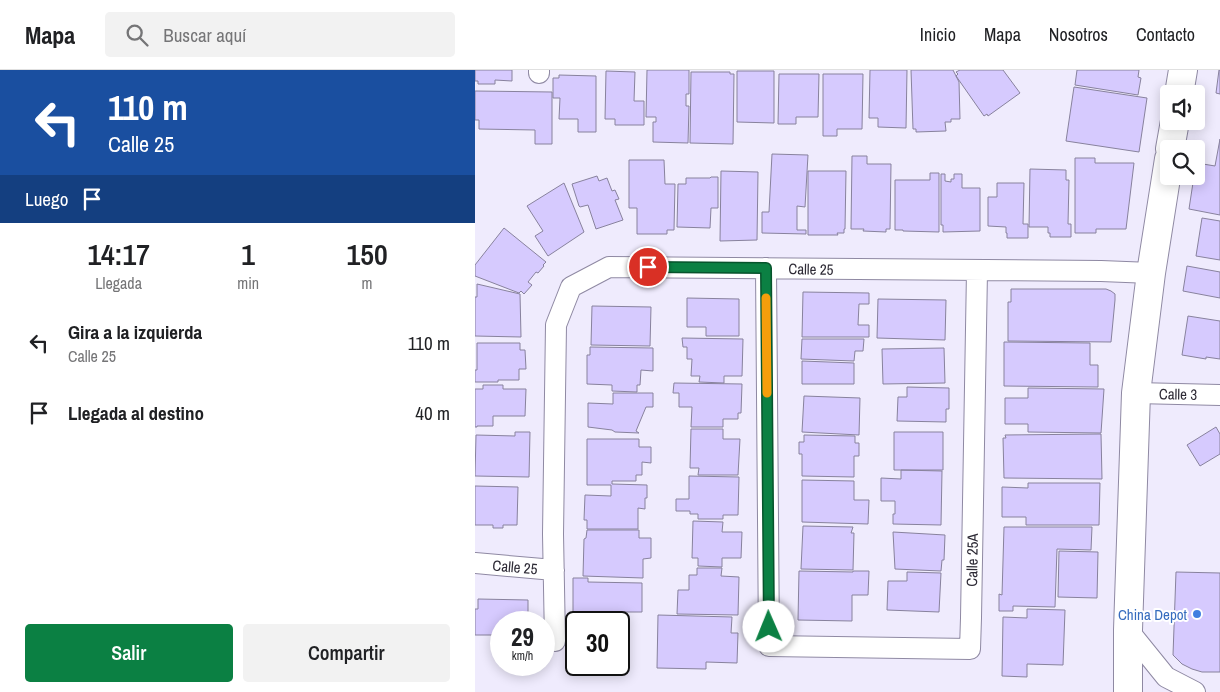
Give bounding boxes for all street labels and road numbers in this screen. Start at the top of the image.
street label: Calle 25 [788,258,834,280]
street label: Calle 3 [1159,383,1197,405]
street label: Calle 25A [961,532,983,587]
street label: Calle 25 [492,555,539,579]

